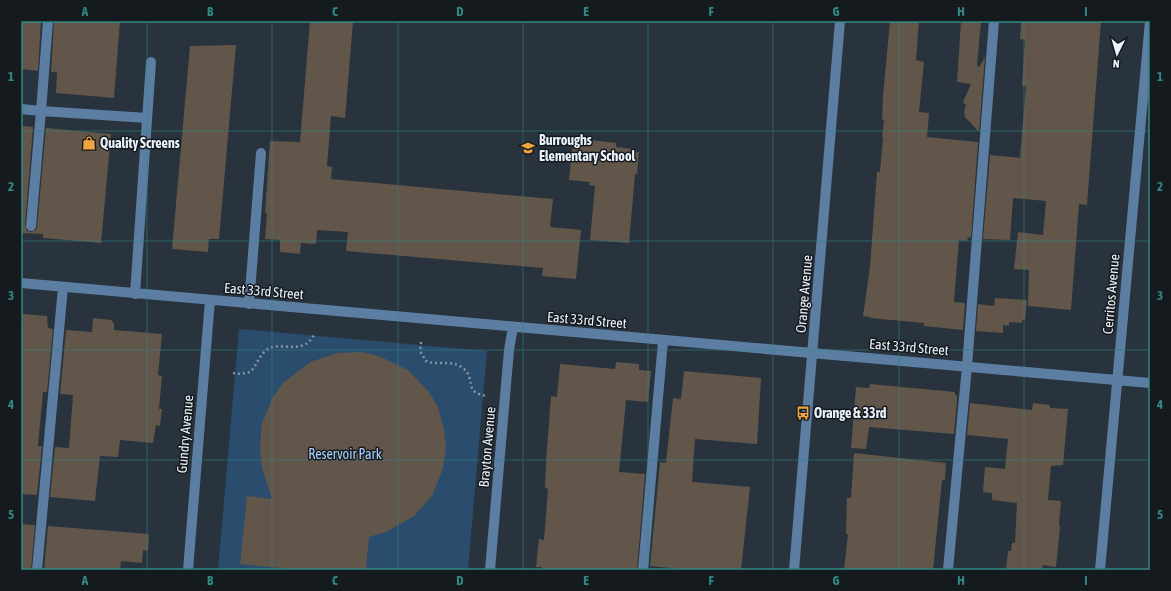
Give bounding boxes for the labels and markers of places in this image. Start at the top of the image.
place label: Burroughs Elementary School [539,132,635,164]
shop icon: Quality Screens [81,135,97,151]
place label: Quality Screens [100,135,180,151]
school or university icon: Burroughs Elementary School [520,140,536,156]
bus stop icon: Orange & 33rd [795,405,811,421]
place label: Orange & 33rd [814,405,887,421]

